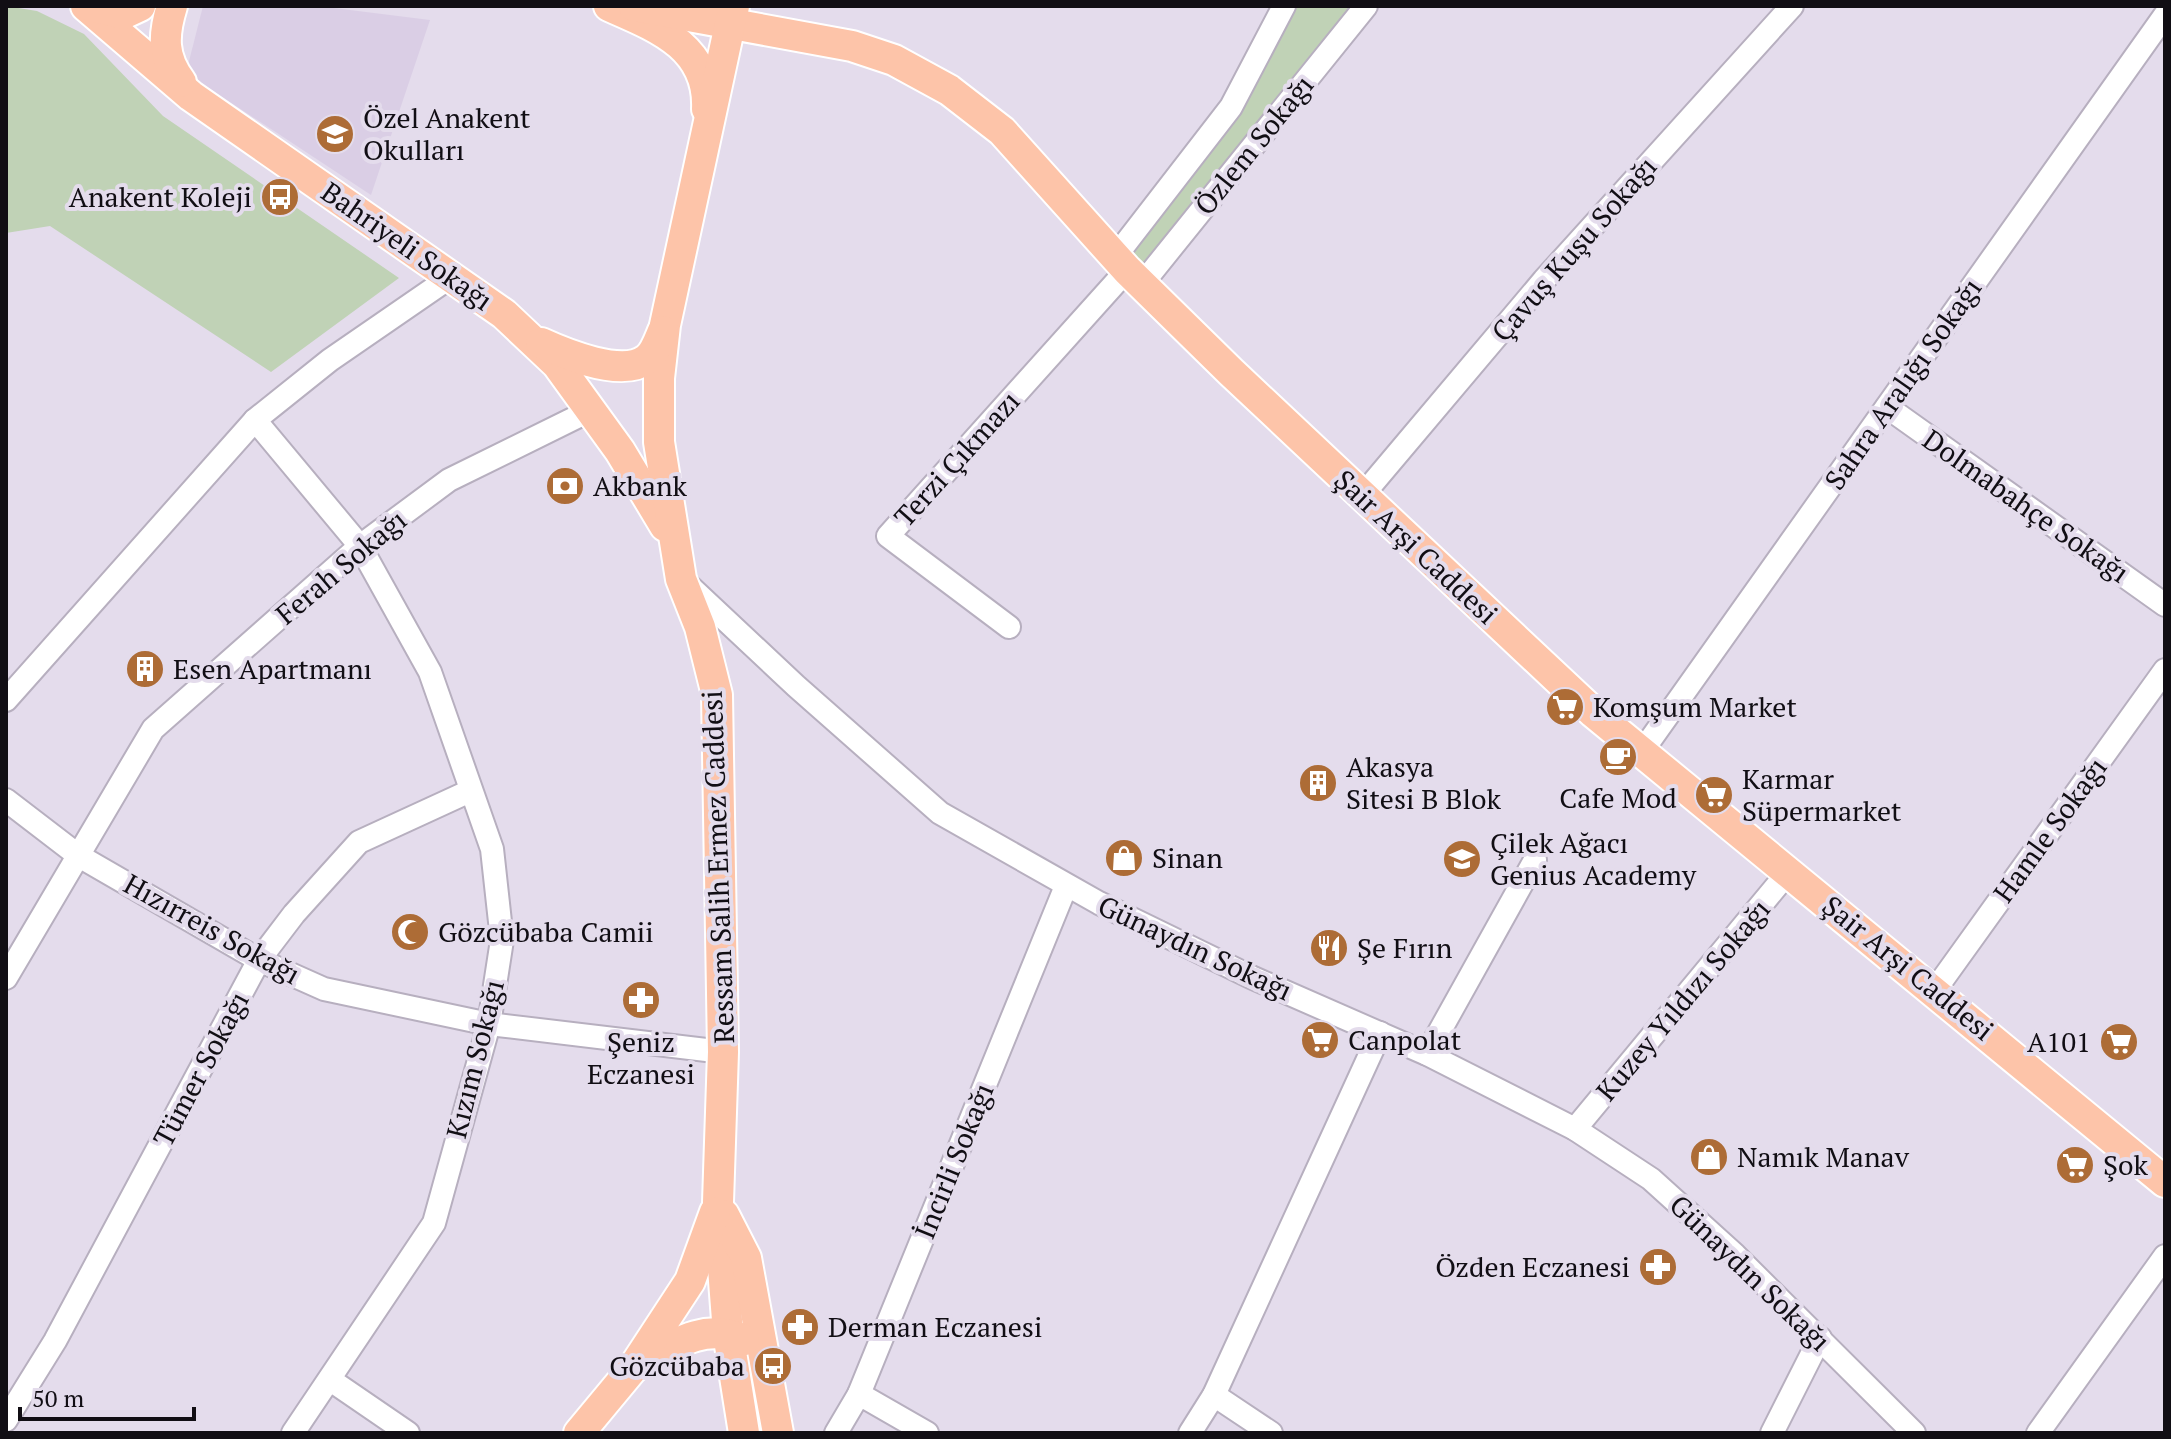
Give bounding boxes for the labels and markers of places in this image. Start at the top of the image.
place label: Özel Anakent Okulları [363,99,531,168]
school or university icon: Özel Anakent Okulları [314,113,356,155]
bus stop icon: Anakent Koleji [259,176,301,218]
place label: Anakent Koleji [69,178,252,215]
bank icon: Akbank [544,465,586,507]
place label: Akbank [593,467,688,504]
building icon: Esen Apartmanı [124,648,166,690]
place label: Esen Apartmanı [173,650,372,687]
supermarket icon: Komşum Market [1544,686,1586,728]
place label: Komşum Market [1593,688,1797,725]
cafe icon: Cafe Mod [1597,736,1639,778]
place label: Akasya Sitesi B Blok [1346,748,1501,817]
place label: Karmar Süpermarket [1742,760,1902,829]
building icon: Akasya Sitesi B Blok [1297,762,1339,804]
supermarket icon: Karmar Süpermarket [1693,774,1735,816]
place label: Cafe Mod [1559,779,1677,816]
place label: Çilek Ağacı Genius Academy [1490,824,1697,893]
shop icon: Sinan [1103,837,1145,879]
school or university icon: Çilek Ağacı Genius Academy [1441,838,1483,880]
place label: Sinan [1152,839,1223,876]
mosque icon: Gözcübaba Camii [389,911,431,953]
place label: Gözcübaba Camii [438,913,654,950]
restaurant icon: Şe Fırın [1308,927,1350,969]
place label: Şe Fırın [1357,929,1453,966]
pharmacy icon: Şeniz Eczanesi [620,979,662,1021]
supermarket icon: Canpolat [1299,1019,1341,1061]
place label: Canpolat [1348,1021,1462,1058]
supermarket icon: A101 [2098,1021,2140,1063]
place label: Şeniz Eczanesi [587,1023,695,1092]
place label: A101 [2027,1023,2091,1060]
shop icon: Namık Manav [1688,1136,1730,1178]
place label: Namık Manav [1737,1138,1910,1175]
supermarket icon: Şok [2054,1144,2096,1186]
place label: Şok [2103,1146,2148,1183]
pharmacy icon: Özden Eczanesi [1637,1246,1679,1288]
place label: Özden Eczanesi [1435,1248,1630,1285]
pharmacy icon: Derman Eczanesi [779,1306,821,1348]
place label: Derman Eczanesi [828,1308,1042,1345]
bus stop icon: Gözcübaba [752,1345,794,1387]
place label: Gözcübaba [609,1347,745,1384]

